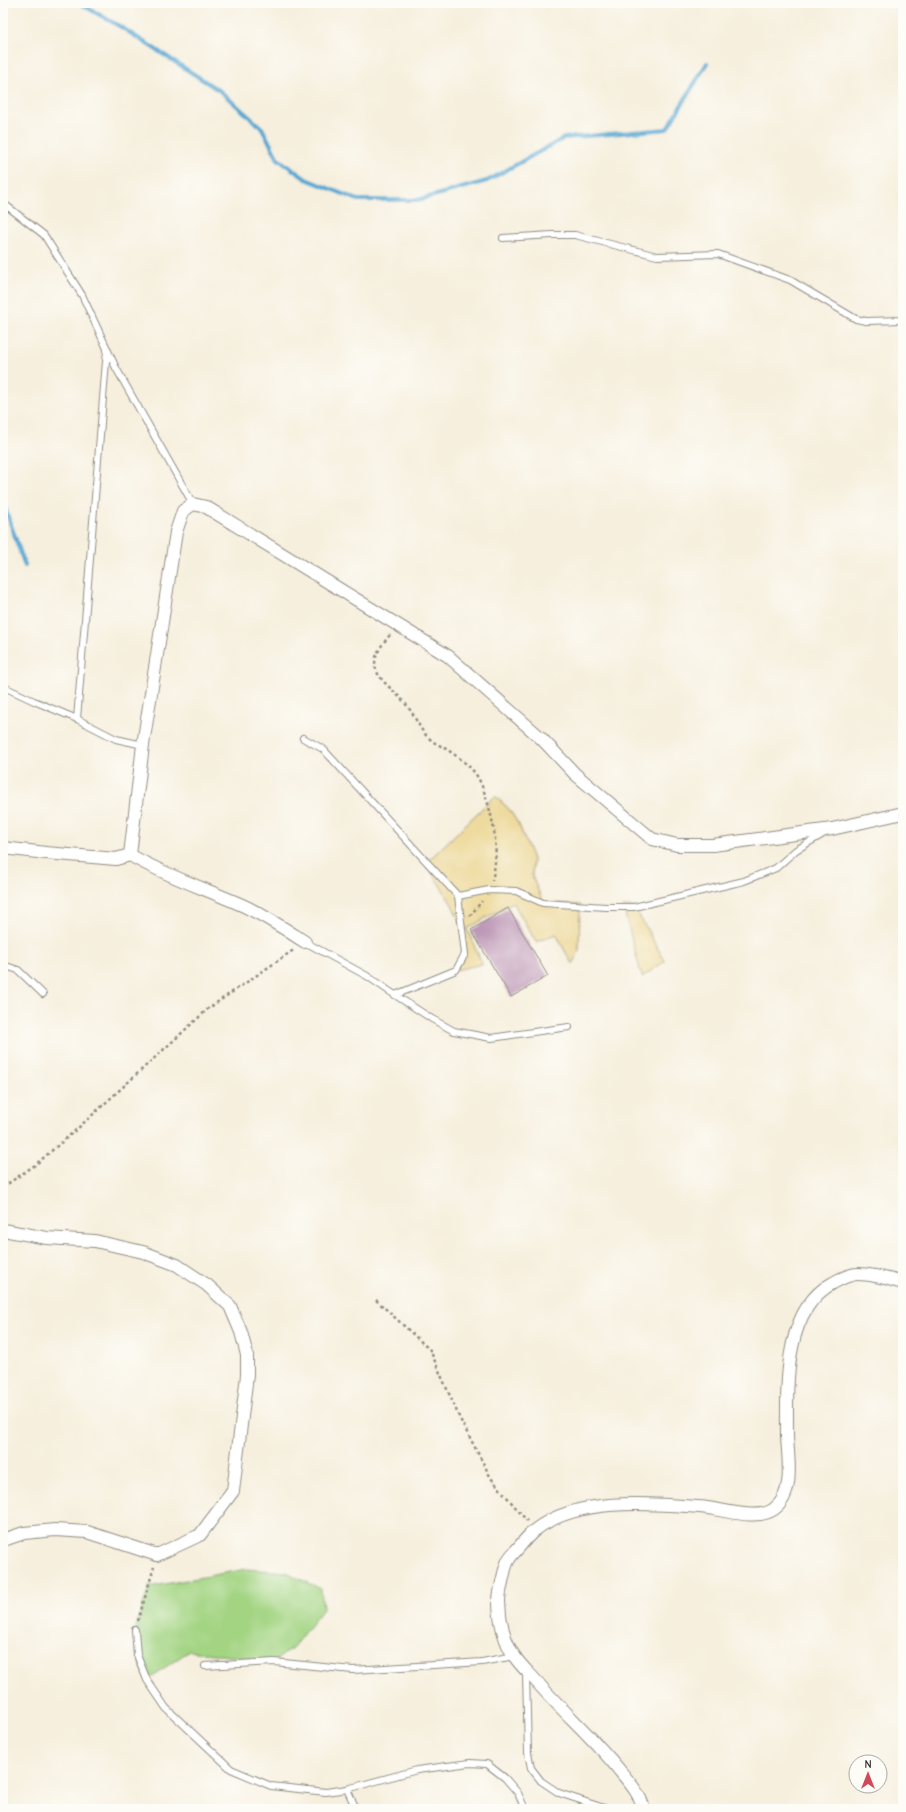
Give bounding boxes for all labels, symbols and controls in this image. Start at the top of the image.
north arrow [848,1754,888,1794]
text: N [864,1758,872,1771]

